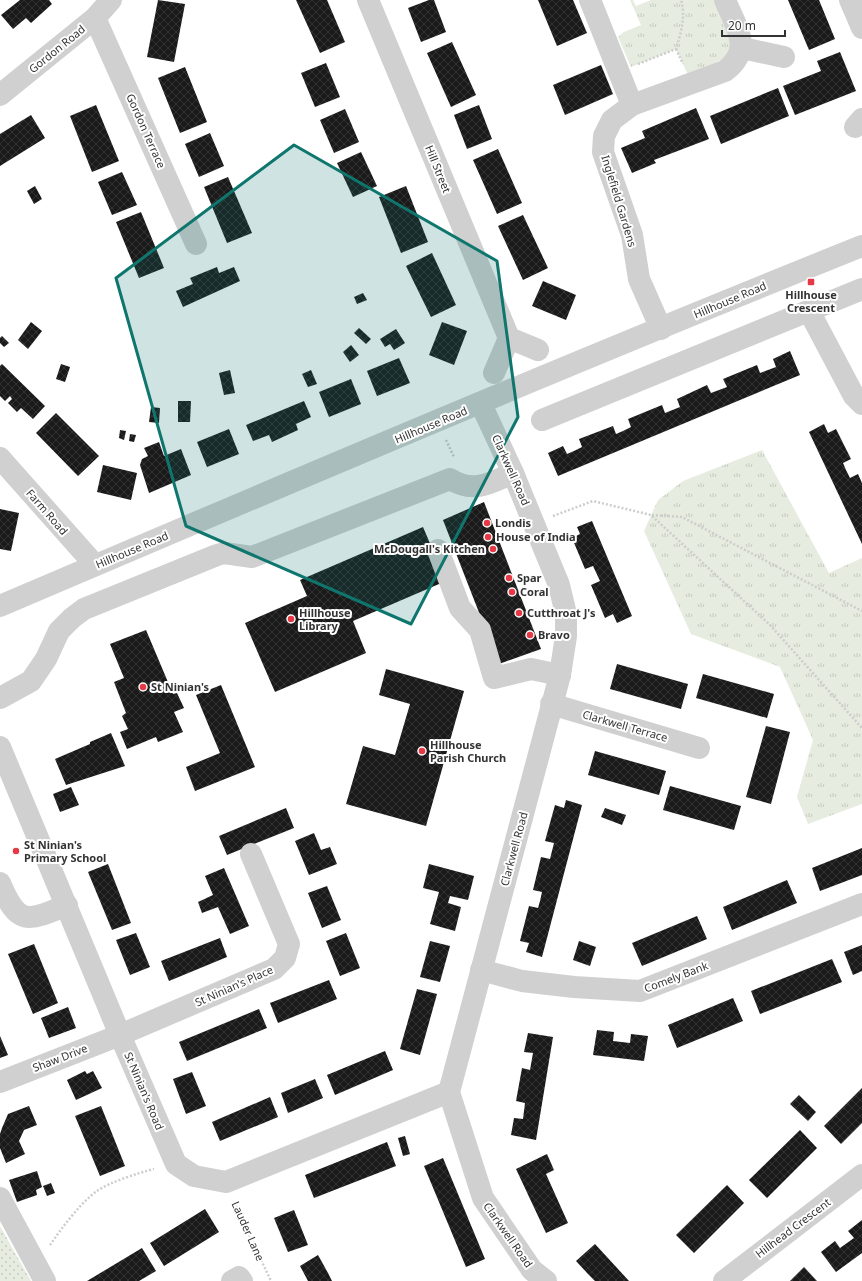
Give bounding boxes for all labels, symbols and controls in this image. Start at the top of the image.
scale bar [722,12,785,38]
text: 20 m [728,17,756,34]
street label: Gordon Road [25,21,88,76]
street label: Gordon Terrace [123,91,170,170]
street label: Hill Street [422,143,455,195]
street label: Inglefield Gardens [598,153,641,249]
street label: Hillhouse Road [691,277,768,322]
marker: Hillhouse Crescent [806,277,816,287]
place label: Hillhouse Crescent [785,287,837,315]
street label: Hillhouse Road [392,402,469,447]
street label: Clarkwell Road [489,432,534,508]
street label: Farm Road [23,486,71,538]
place label: Londis [495,515,531,530]
marker: Londis [482,518,492,528]
street label: Hillhouse Road [93,527,170,572]
place label: House of India [496,529,576,544]
marker: House of India [483,532,493,542]
place label: McDougall's Kitchen [374,541,485,556]
marker: McDougall's Kitchen [488,544,498,554]
place label: Spar [517,570,542,585]
marker: Spar [504,573,514,583]
place label: Coral [520,584,549,599]
marker: Coral [507,587,517,597]
place label: Hillhouse Library [299,605,351,633]
place label: Cutthroat J's [527,605,596,620]
marker: Cutthroat J's [514,608,524,618]
marker: Hillhouse Library [286,614,296,624]
place label: Bravo [538,627,570,642]
marker: Bravo [525,630,535,640]
place label: St Ninian's [151,679,210,694]
marker: St Ninian's [138,682,148,692]
street label: Clarkwell Terrace [581,706,669,745]
place label: Hillhouse Parish Church [430,737,506,765]
marker: Hillhouse Parish Church [417,746,427,756]
street label: Clarkwell Road [496,810,531,888]
place label: St Ninian's Primary School [24,837,106,865]
marker: St Ninian's Primary School [11,846,21,856]
street label: Comely Bank [642,957,710,996]
street label: St Ninian's Place [192,962,275,1009]
street label: Shaw Drive [30,1040,89,1075]
street label: St Ninian's Road [121,1050,168,1132]
street label: Hillhead Crescent [752,1194,833,1261]
street label: Lauder Lane [229,1198,268,1263]
street label: Clarkwell Road [480,1199,536,1270]

